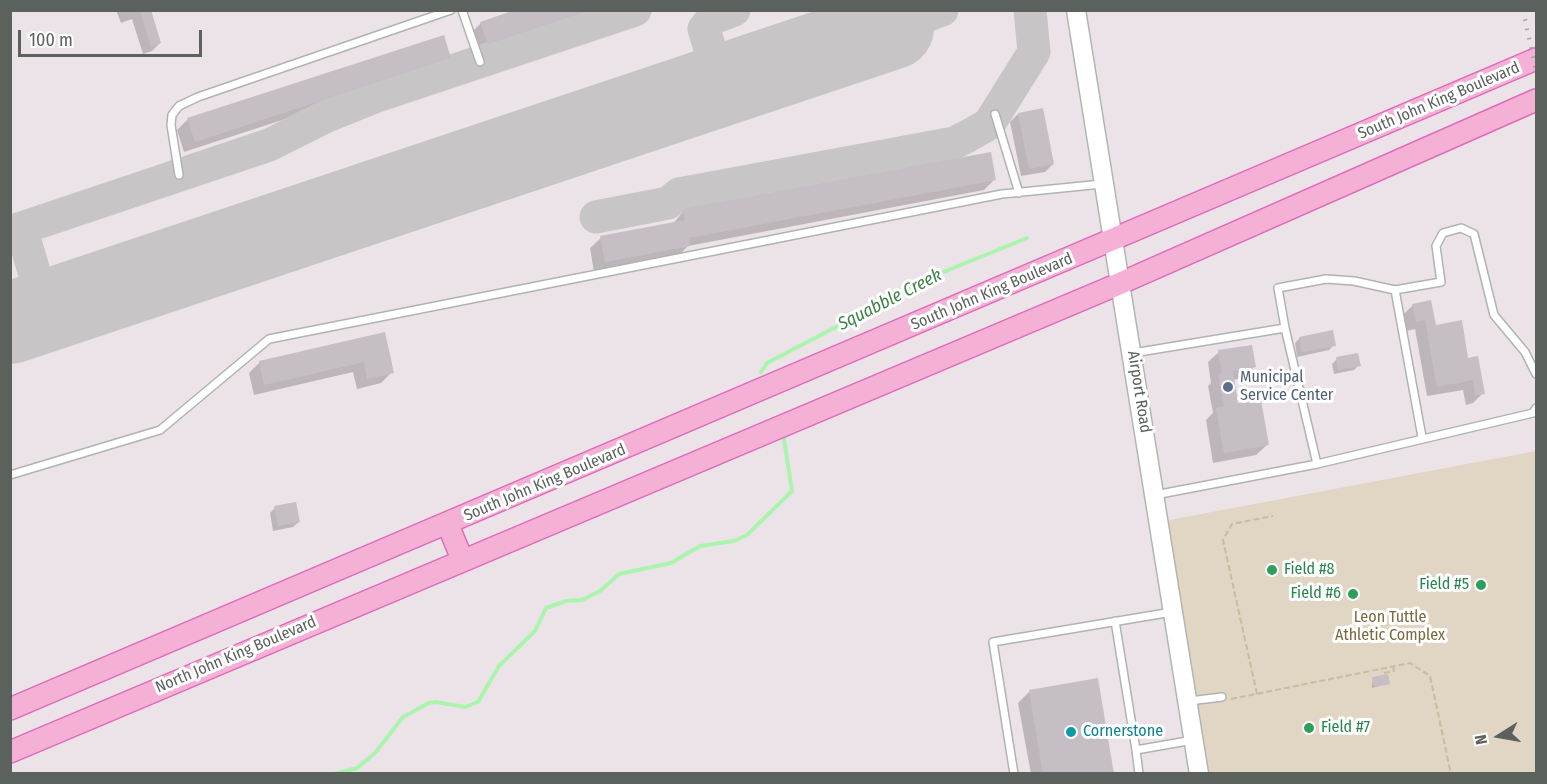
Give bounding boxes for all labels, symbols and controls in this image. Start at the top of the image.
scale bar [21,18,206,56]
text: 100 m [29,29,73,51]
street label: South John King Boulevard [1355,58,1523,144]
street label: South John King Boulevard [908,249,1076,335]
water label: Squabble Creek [835,265,945,335]
street label: Airport Road [1123,350,1155,434]
place label: Municipal Service Center [1240,368,1333,406]
marker: Municipal Service Center [1221,380,1235,394]
street label: South John King Boulevard [461,440,629,526]
place label: Field #8 [1284,560,1334,580]
marker: Field #8 [1265,563,1279,577]
place label: Field #5 [1419,575,1469,595]
marker: Field #5 [1474,578,1488,592]
place label: Field #6 [1291,584,1341,604]
marker: Field #6 [1346,587,1360,601]
park label: Leon Tuttle Athletic Complex [1335,608,1445,646]
street label: North John King Boulevard [153,612,319,698]
north arrow [1469,706,1529,766]
place label: Field #7 [1321,718,1370,738]
marker: Field #7 [1302,721,1316,735]
place label: Cornerstone [1083,722,1163,742]
marker: Cornerstone [1064,725,1078,739]
text: N [1471,733,1491,746]

